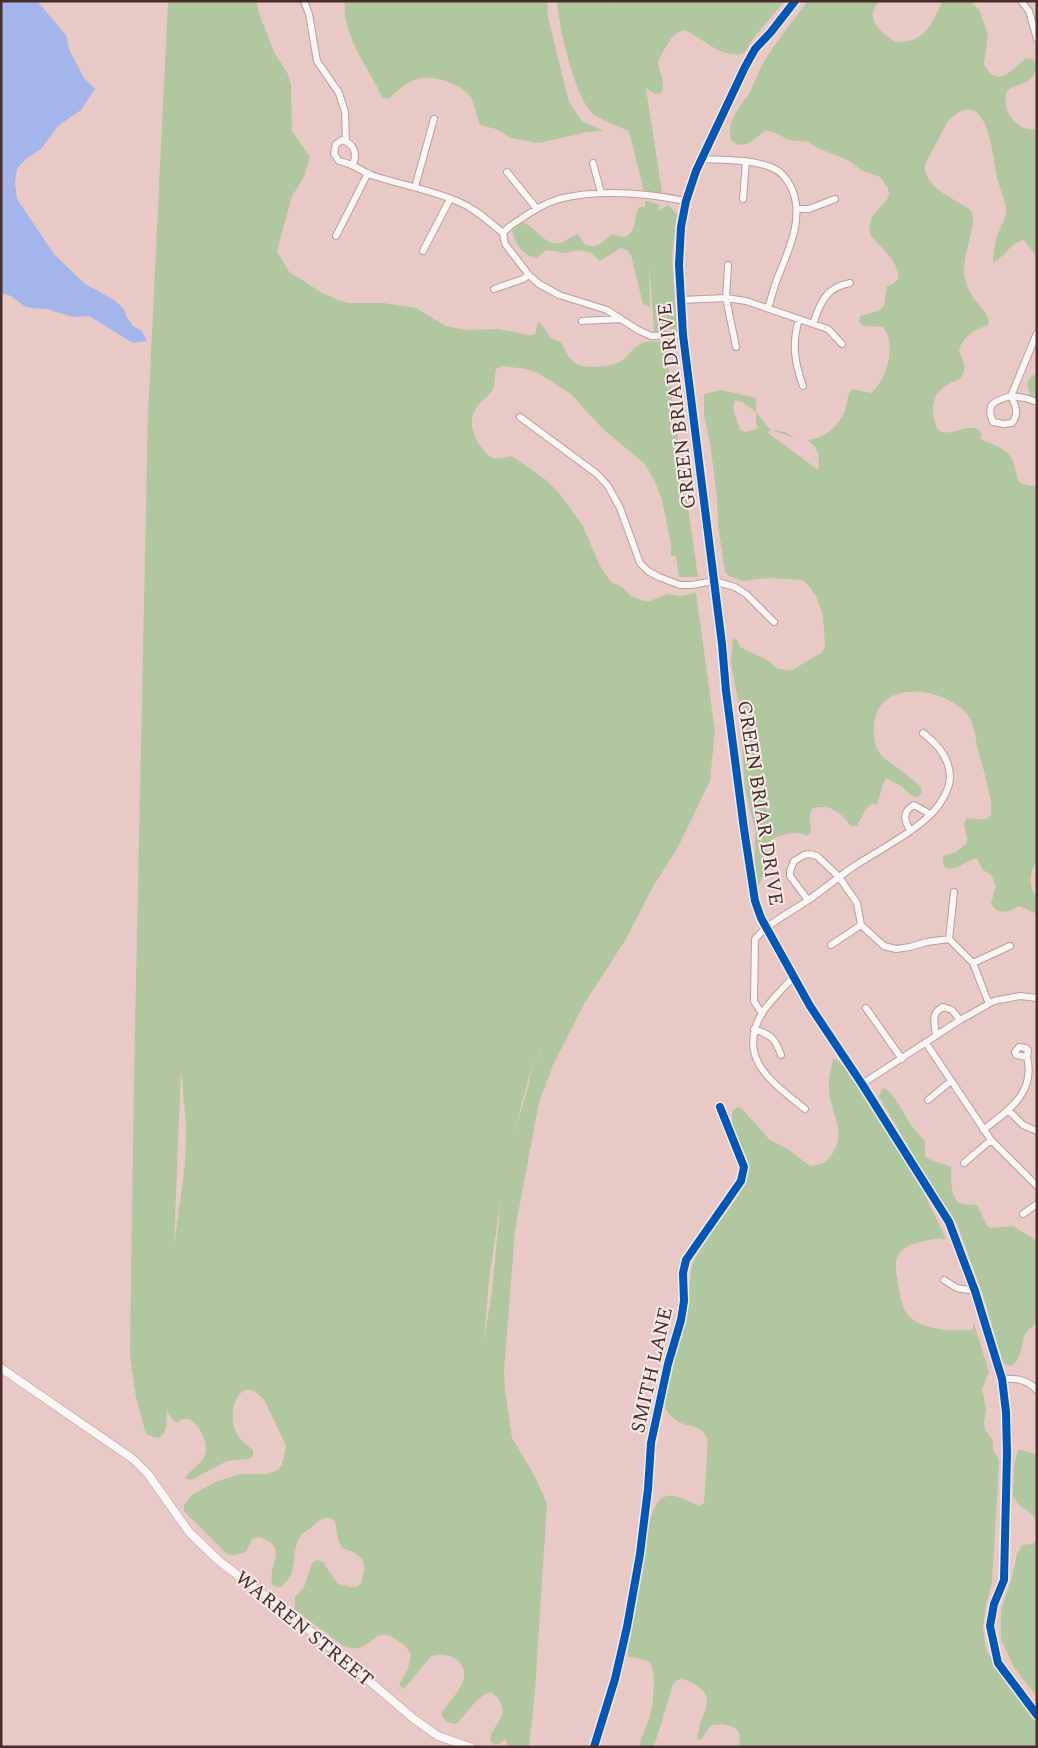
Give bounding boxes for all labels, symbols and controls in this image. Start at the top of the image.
street label: GREEN BRIAR DRIVE [649,301,705,511]
street label: GREEN BRIAR DRIVE [729,698,791,908]
street label: SMITH LANE [623,1304,681,1436]
street label: WARREN STREET [228,1563,380,1695]

